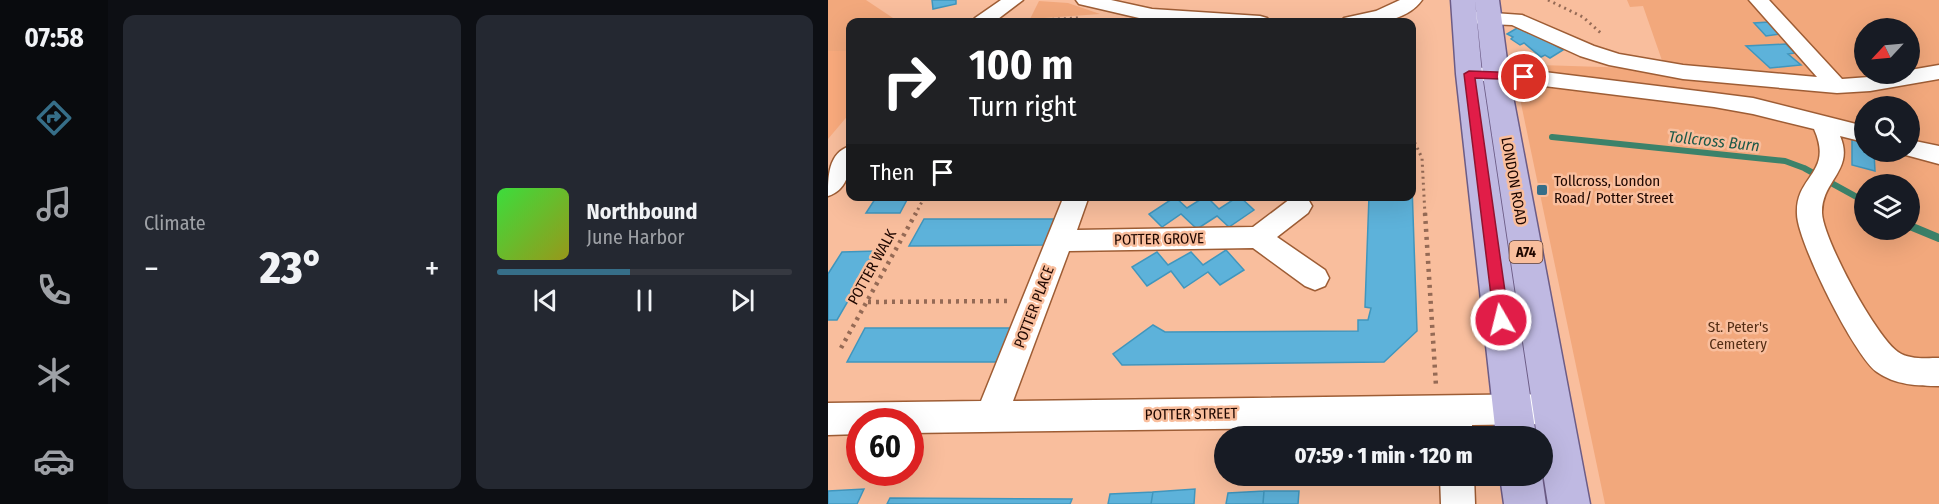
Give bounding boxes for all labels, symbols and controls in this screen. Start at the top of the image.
north arrow [1854,18,1920,84]
map controls [1854,18,1920,240]
text: 07:58 [24,22,84,54]
text: 100 m [969,40,1073,90]
icon: right [870,42,948,120]
pin [1498,51,1549,102]
icon: arrive [1507,60,1540,93]
text: Turn right [969,91,1077,123]
button: search [1854,96,1920,162]
icon: directions [33,97,75,139]
water label: Tollcross Burn [1667,127,1761,155]
street label: LONDON ROAD [1497,136,1531,226]
icon: arrive [926,156,959,189]
text: Then [870,159,914,186]
place label: Tollcross, London Road/ Potter Street [1554,172,1674,207]
button: layers [1854,174,1920,240]
icon: music [33,183,75,225]
marker: Tollcross, London Road/ Potter Street [1535,183,1549,197]
text: Northbound [587,198,697,225]
text: Climate [144,211,206,235]
text: June Harbor [587,225,685,249]
street label: POTTER WALK [844,226,900,308]
street label: POTTER GROVE [1114,229,1204,249]
text: 23° [260,241,324,295]
road number: A74 [1510,241,1542,263]
text: − [144,249,159,289]
text: + [424,249,440,289]
street label: POTTER PLACE [1010,264,1058,350]
icon: phone [33,269,75,311]
icon: previous [529,284,562,317]
icon: pause [628,284,661,317]
icon: next [726,284,759,317]
position arrow [1469,288,1533,352]
park label: St. Peter's Cemetery [1708,318,1768,353]
icon: climate [33,354,75,396]
street label: POTTER STREET [1145,404,1238,424]
speed limit sign: 60 [846,408,924,486]
icon: car [33,440,75,482]
text: 07:59 · 1 min · 120 m [1295,442,1472,469]

